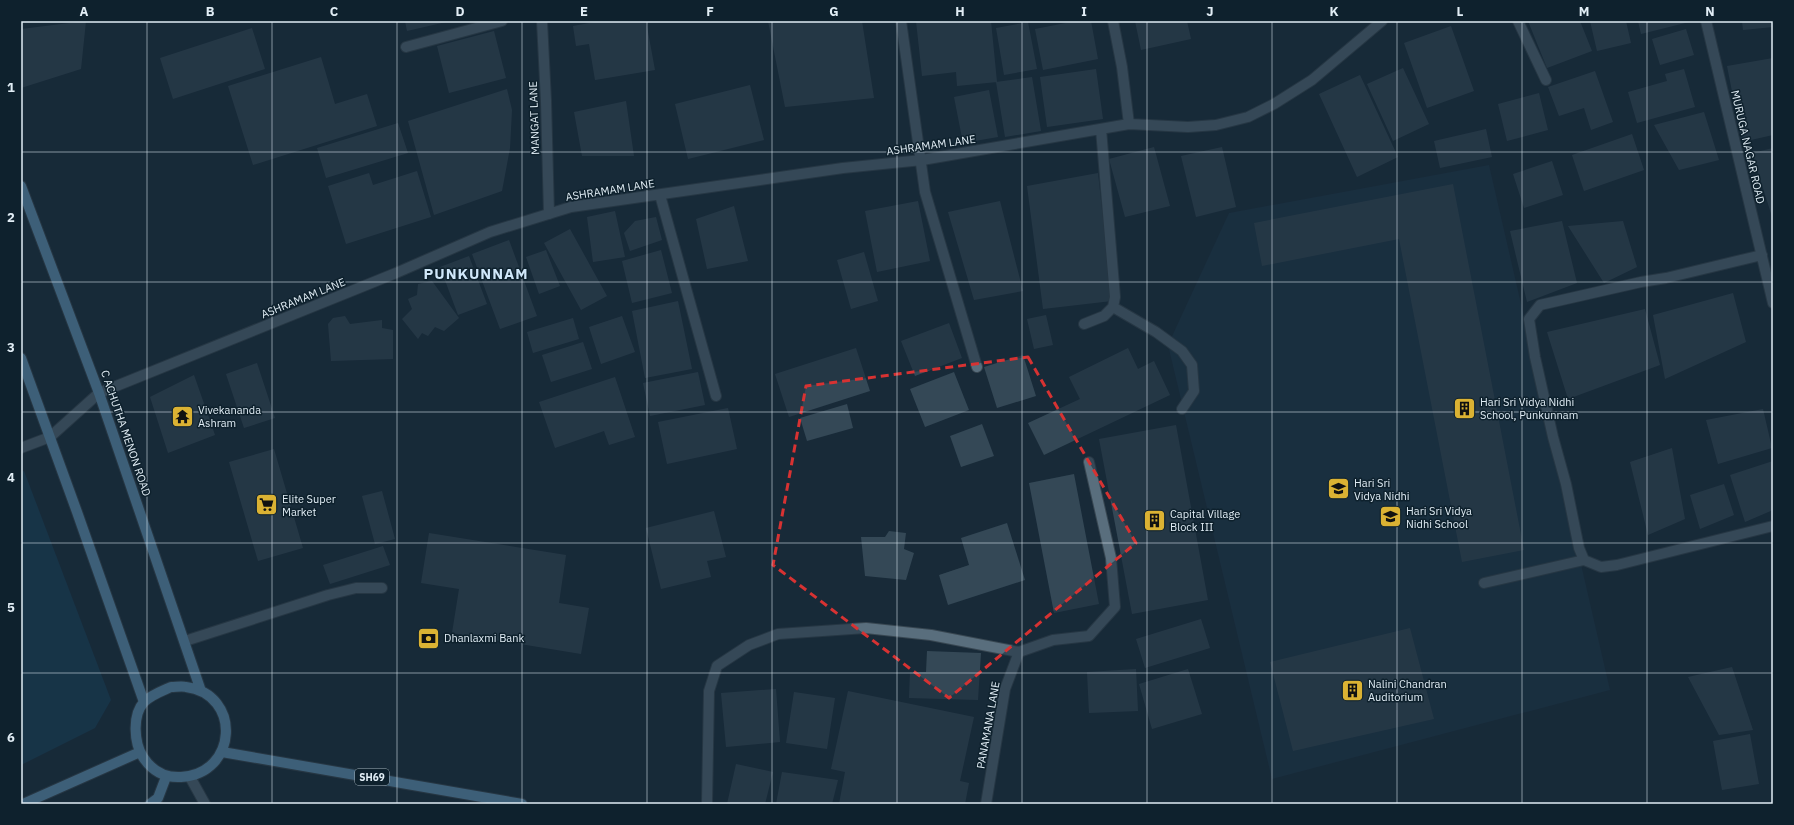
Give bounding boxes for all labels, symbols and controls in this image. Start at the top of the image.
text: A [80,3,89,20]
text: B [206,3,215,20]
text: C [330,3,339,20]
text: D [455,3,465,20]
text: E [580,3,588,20]
text: F [706,3,714,20]
text: G [829,3,839,20]
text: H [955,3,965,20]
text: I [1081,3,1087,20]
text: J [1206,3,1214,20]
text: K [1329,3,1339,20]
text: L [1457,3,1464,20]
text: M [1579,3,1589,20]
text: N [1705,3,1715,20]
text: 1 [7,79,15,96]
street label: MANGAT LANE [526,81,542,155]
street label: MURUGA NAGAR ROAD [1728,89,1768,205]
street label: ASHRAMAM LANE [886,132,976,158]
street label: ASHRAMAM LANE [565,176,655,204]
text: 2 [7,209,15,226]
district label: PUNKUNNAM [423,264,529,283]
street label: ASHRAMAM LANE [259,275,347,321]
text: 3 [7,339,15,356]
street label: C ACHUTHA MENON ROAD [98,368,154,498]
building icon: Hari Sri Vidya Nidhi School, Punkunnam [1451,395,1477,421]
place label: Hari Sri Vidya Nidhi School, Punkunnam [1480,395,1578,422]
temple icon: Vivekananda Ashram [169,403,195,429]
place label: Vivekananda Ashram [198,403,261,430]
text: 4 [7,469,15,486]
school or university icon: Hari Sri Vidya Nidhi [1326,476,1352,502]
place label: Hari Sri Vidya Nidhi [1354,476,1410,503]
supermarket icon: Elite Super Market [253,492,279,518]
place label: Elite Super Market [282,492,336,519]
school or university icon: Hari Sri Vidya Nidhi School [1377,504,1403,530]
place label: Hari Sri Vidya Nidhi School [1406,504,1472,531]
building icon: Capital Village Block III [1141,507,1167,533]
place label: Capital Village Block III [1170,507,1240,534]
text: 5 [7,599,15,616]
bank icon: Dhanlaxmi Bank [416,625,442,651]
place label: Dhanlaxmi Bank [444,631,524,645]
building icon: Nalini Chandran Auditorium [1339,677,1365,703]
place label: Nalini Chandran Auditorium [1368,677,1447,704]
street label: PANAMANA LANE [973,680,1003,770]
text: 6 [7,729,15,746]
road number: SH69 [355,769,389,785]

